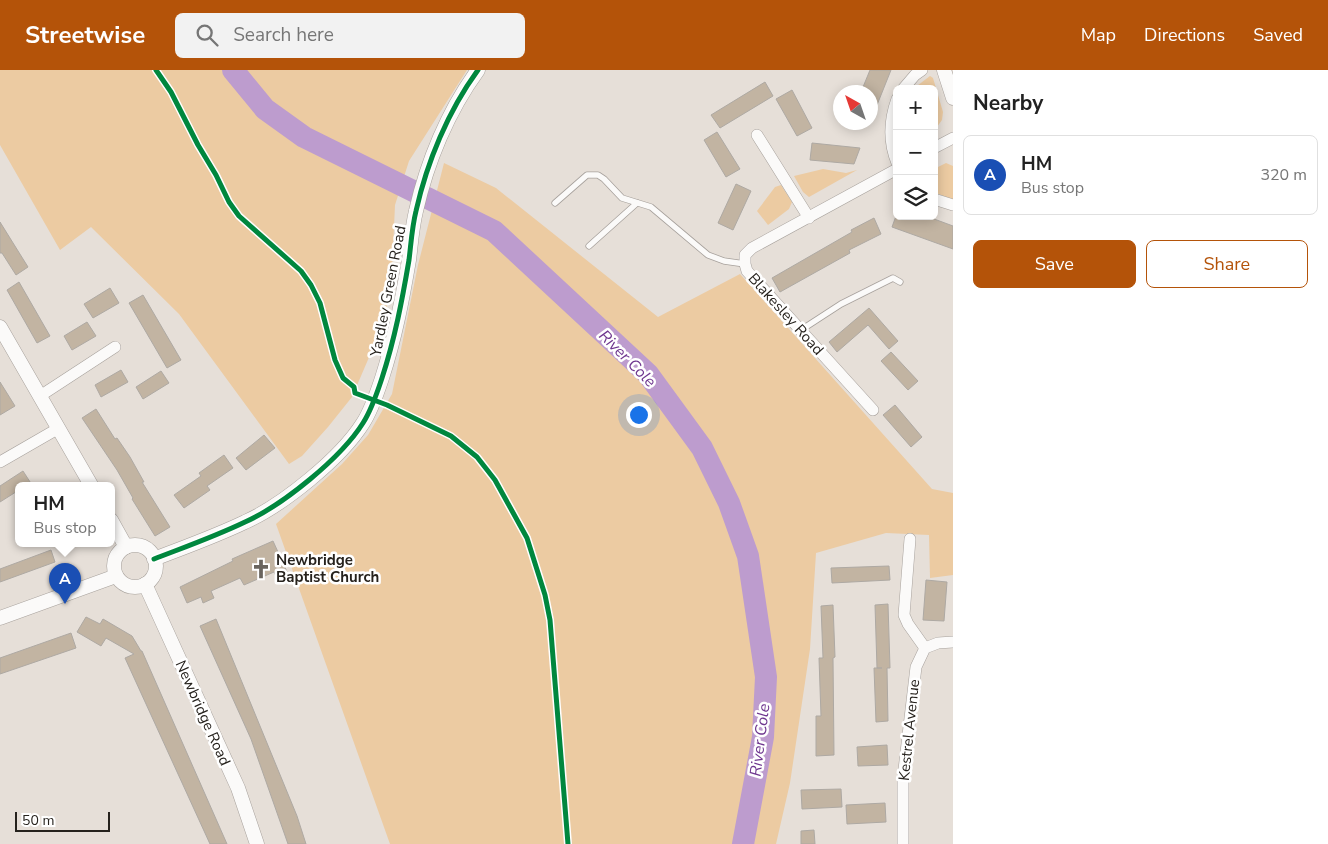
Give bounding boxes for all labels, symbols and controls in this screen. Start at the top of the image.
search box [175,13,525,58]
text: Streetwise [25,19,145,51]
icon: search [193,21,221,49]
text: Search here [233,22,334,48]
text: Map [1081,23,1116,47]
text: Directions [1144,23,1225,47]
text: Saved [1253,23,1303,47]
north arrow [833,85,878,130]
map controls [893,85,938,220]
button: + [893,85,938,130]
text: Nearby [973,89,1043,117]
button: − [893,130,938,175]
text: HM [1021,151,1052,177]
text: A [984,164,996,186]
text: 320 m [1260,164,1307,186]
button: layers [893,175,938,220]
text: Bus stop [1021,177,1084,199]
street label: Yardley Green Road [365,224,411,359]
button: Save [973,240,1136,288]
button: Share [1146,240,1308,288]
street label: Blakesley Road [744,269,828,359]
water label: River Cole [594,325,661,393]
your location [626,402,652,428]
popup [15,482,115,547]
text: HM [34,491,65,517]
text: Bus stop [34,517,96,539]
place label: Newbridge Baptist Church [276,550,379,587]
church icon: Newbridge Baptist Church [250,558,272,580]
pin: A [49,563,81,604]
street label: Newbridge Road [171,657,235,769]
street label: Kestrel Avenue [894,678,924,782]
water label: River Cole [745,702,775,778]
scale bar [15,809,110,832]
text: 50 m [22,811,54,830]

